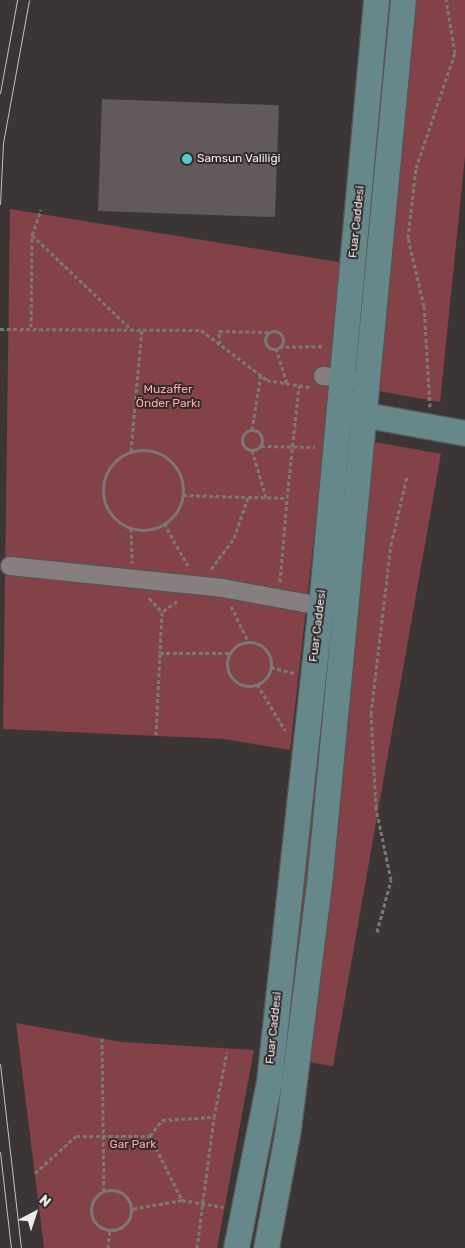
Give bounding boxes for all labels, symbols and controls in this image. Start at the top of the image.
place label: Samsun Valiliği [197,152,281,166]
marker: Samsun Valiliği [181,153,193,165]
street label: Fuar Caddesi [346,185,368,259]
park label: Muzaffer Önder Parkı [136,383,200,411]
street label: Fuar Caddesi [306,589,330,663]
street label: Fuar Caddesi [263,991,285,1065]
park label: Gar Park [109,1138,157,1152]
north arrow [10,1188,60,1238]
text: N [36,1191,54,1211]

